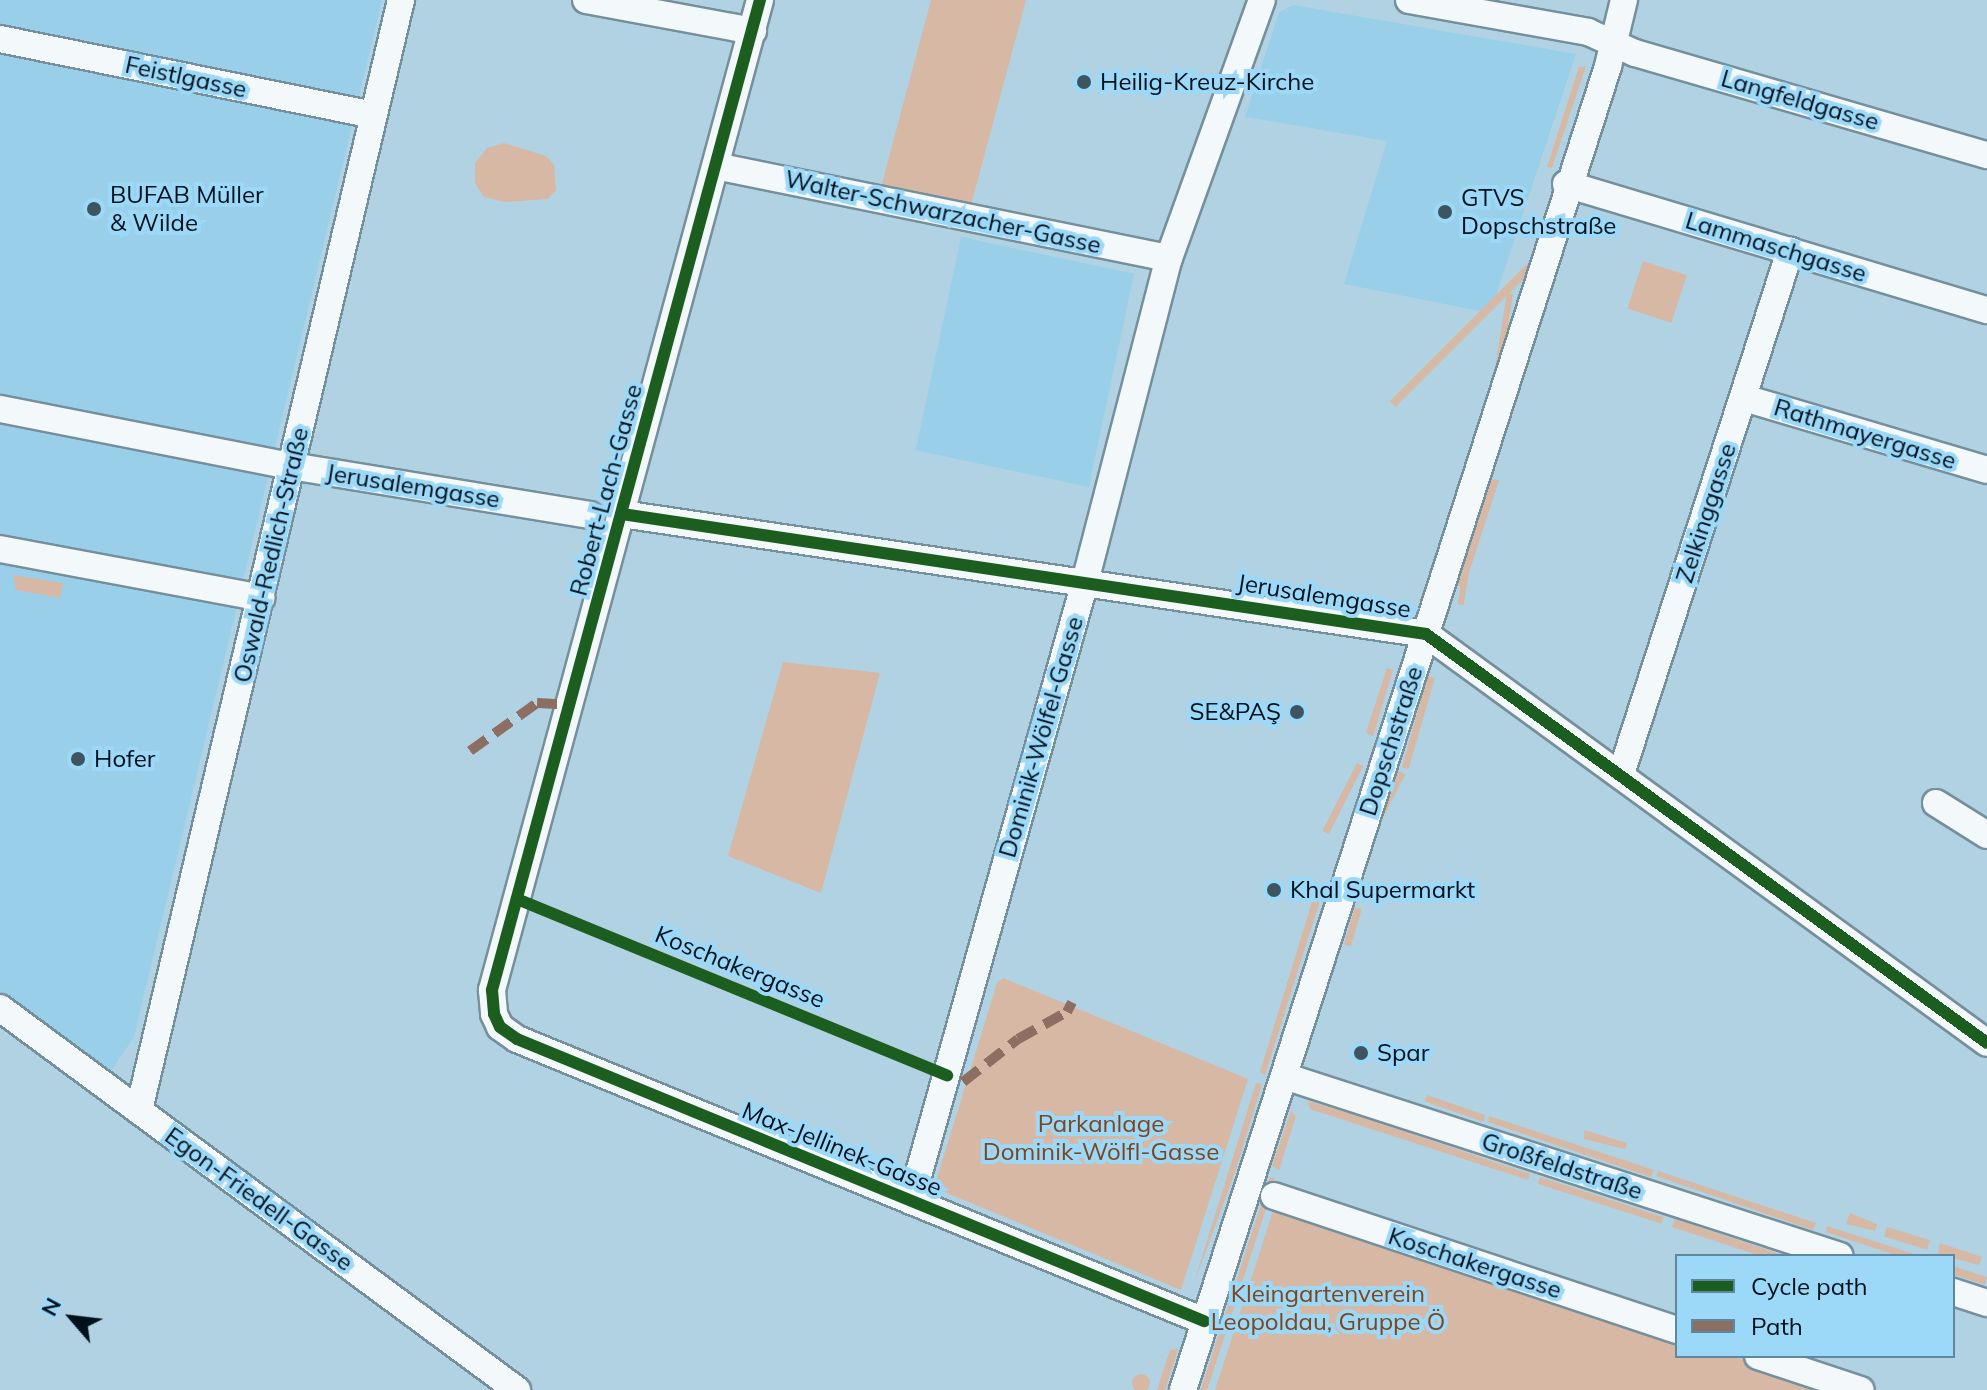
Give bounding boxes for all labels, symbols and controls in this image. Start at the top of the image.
street label: Feistlgasse [123,50,249,104]
street label: Langfeldgasse [1718,64,1882,136]
place label: Heilig-Kreuz-Kirche [1100,68,1314,96]
marker: Heilig-Kreuz-Kirche [1075,73,1093,91]
street label: Walter-Schwarzacher-Gasse [782,164,1104,260]
place label: BUFAB Müller & Wilde [110,181,264,237]
place label: GTVS Dopschstraße [1461,184,1616,240]
marker: BUFAB Müller & Wilde [85,200,103,218]
marker: GTVS Dopschstraße [1436,203,1454,221]
street label: Lammaschgasse [1682,206,1870,288]
street label: Robert-Lach-Gasse [564,381,648,599]
street label: Rathmayergasse [1771,393,1959,475]
street label: Oswald-Redlich-Straße [228,425,314,685]
street label: Zelkinggasse [1670,440,1742,586]
street label: Jerusalemgasse [324,458,502,514]
street label: Jerusalemgasse [1235,568,1413,624]
street label: Dominik-Wölfel-Gasse [993,613,1089,861]
street label: Dopschstraße [1353,663,1429,819]
place label: SE&PAŞ [1189,698,1281,726]
marker: SE&PAŞ [1288,703,1306,721]
place label: Hofer [94,745,156,773]
marker: Hofer [69,750,87,768]
place label: Khal Supermarkt [1290,876,1475,904]
marker: Khal Supermarkt [1265,881,1283,899]
street label: Koschakergasse [651,920,829,1014]
place label: Spar [1377,1039,1429,1067]
marker: Spar [1352,1044,1370,1062]
street label: Max-Jellinek-Gasse [738,1096,946,1202]
park label: Parkanlage Dominik-Wölfl-Gasse [983,1110,1219,1166]
street label: Egon-Friedell-Gasse [159,1121,359,1277]
street label: Großfeldstraße [1478,1126,1646,1206]
street label: Koschakergasse [1385,1221,1565,1305]
legend [1675,1254,1955,1358]
text: Cycle path [1751,1271,1868,1301]
north arrow [32,1278,112,1358]
park label: Kleingartenverein Leopoldau, Gruppe Ö [1211,1280,1445,1336]
text: N [35,1293,67,1321]
text: Path [1751,1311,1803,1341]

